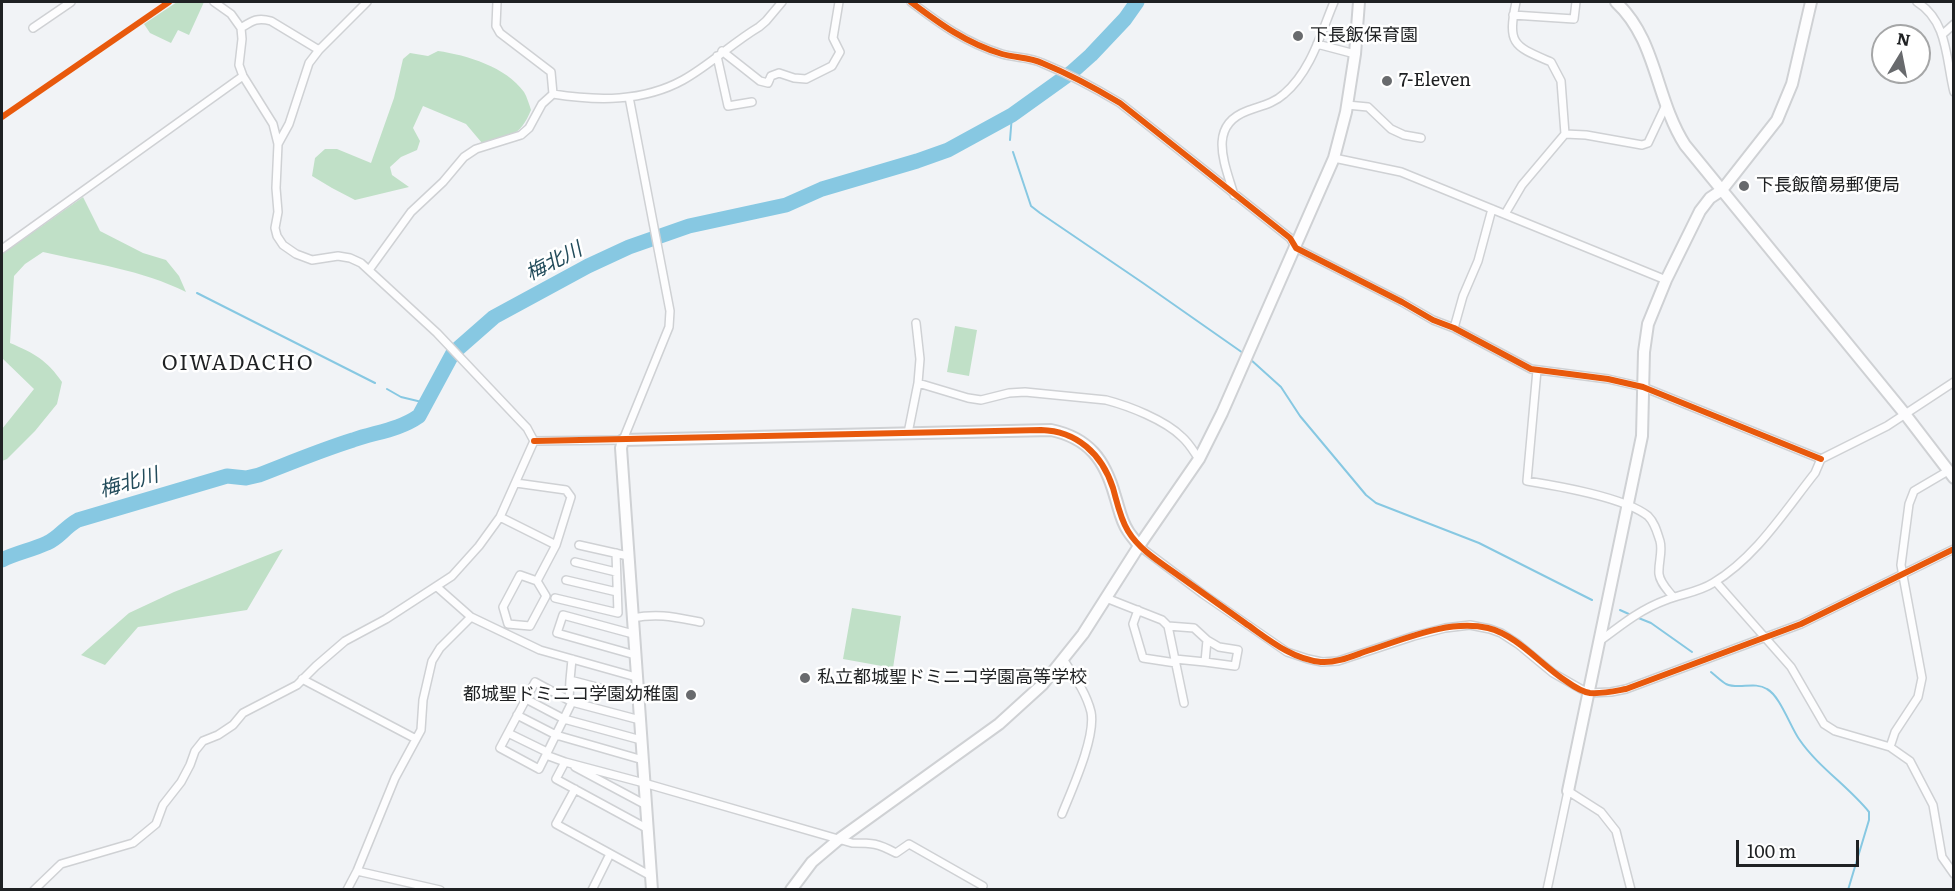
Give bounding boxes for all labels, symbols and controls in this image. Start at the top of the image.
north arrow [1871,24,1931,84]
place label: 下長飯保育園 [1310,25,1418,47]
text: N [1895,25,1912,51]
marker: 下長飯保育園 [1291,29,1305,43]
place label: 7-Eleven [1399,70,1471,92]
marker: 7-Eleven [1380,74,1394,88]
place label: 下長飯簡易郵便局 [1756,175,1900,197]
marker: 下長飯簡易郵便局 [1737,179,1751,193]
water label: 梅北川 [522,238,586,286]
district label: OIWADACHO [162,351,314,377]
water label: 梅北川 [97,463,161,503]
place label: 私立都城聖ドミニコ学園高等学校 [817,667,1087,689]
marker: 私立都城聖ドミニコ学園高等学校 [798,671,812,685]
place label: 都城聖ドミニコ学園幼稚園 [463,684,679,706]
marker: 都城聖ドミニコ学園幼稚園 [684,688,698,702]
scale bar [1739,828,1862,866]
text: 100 m [1747,837,1796,864]

